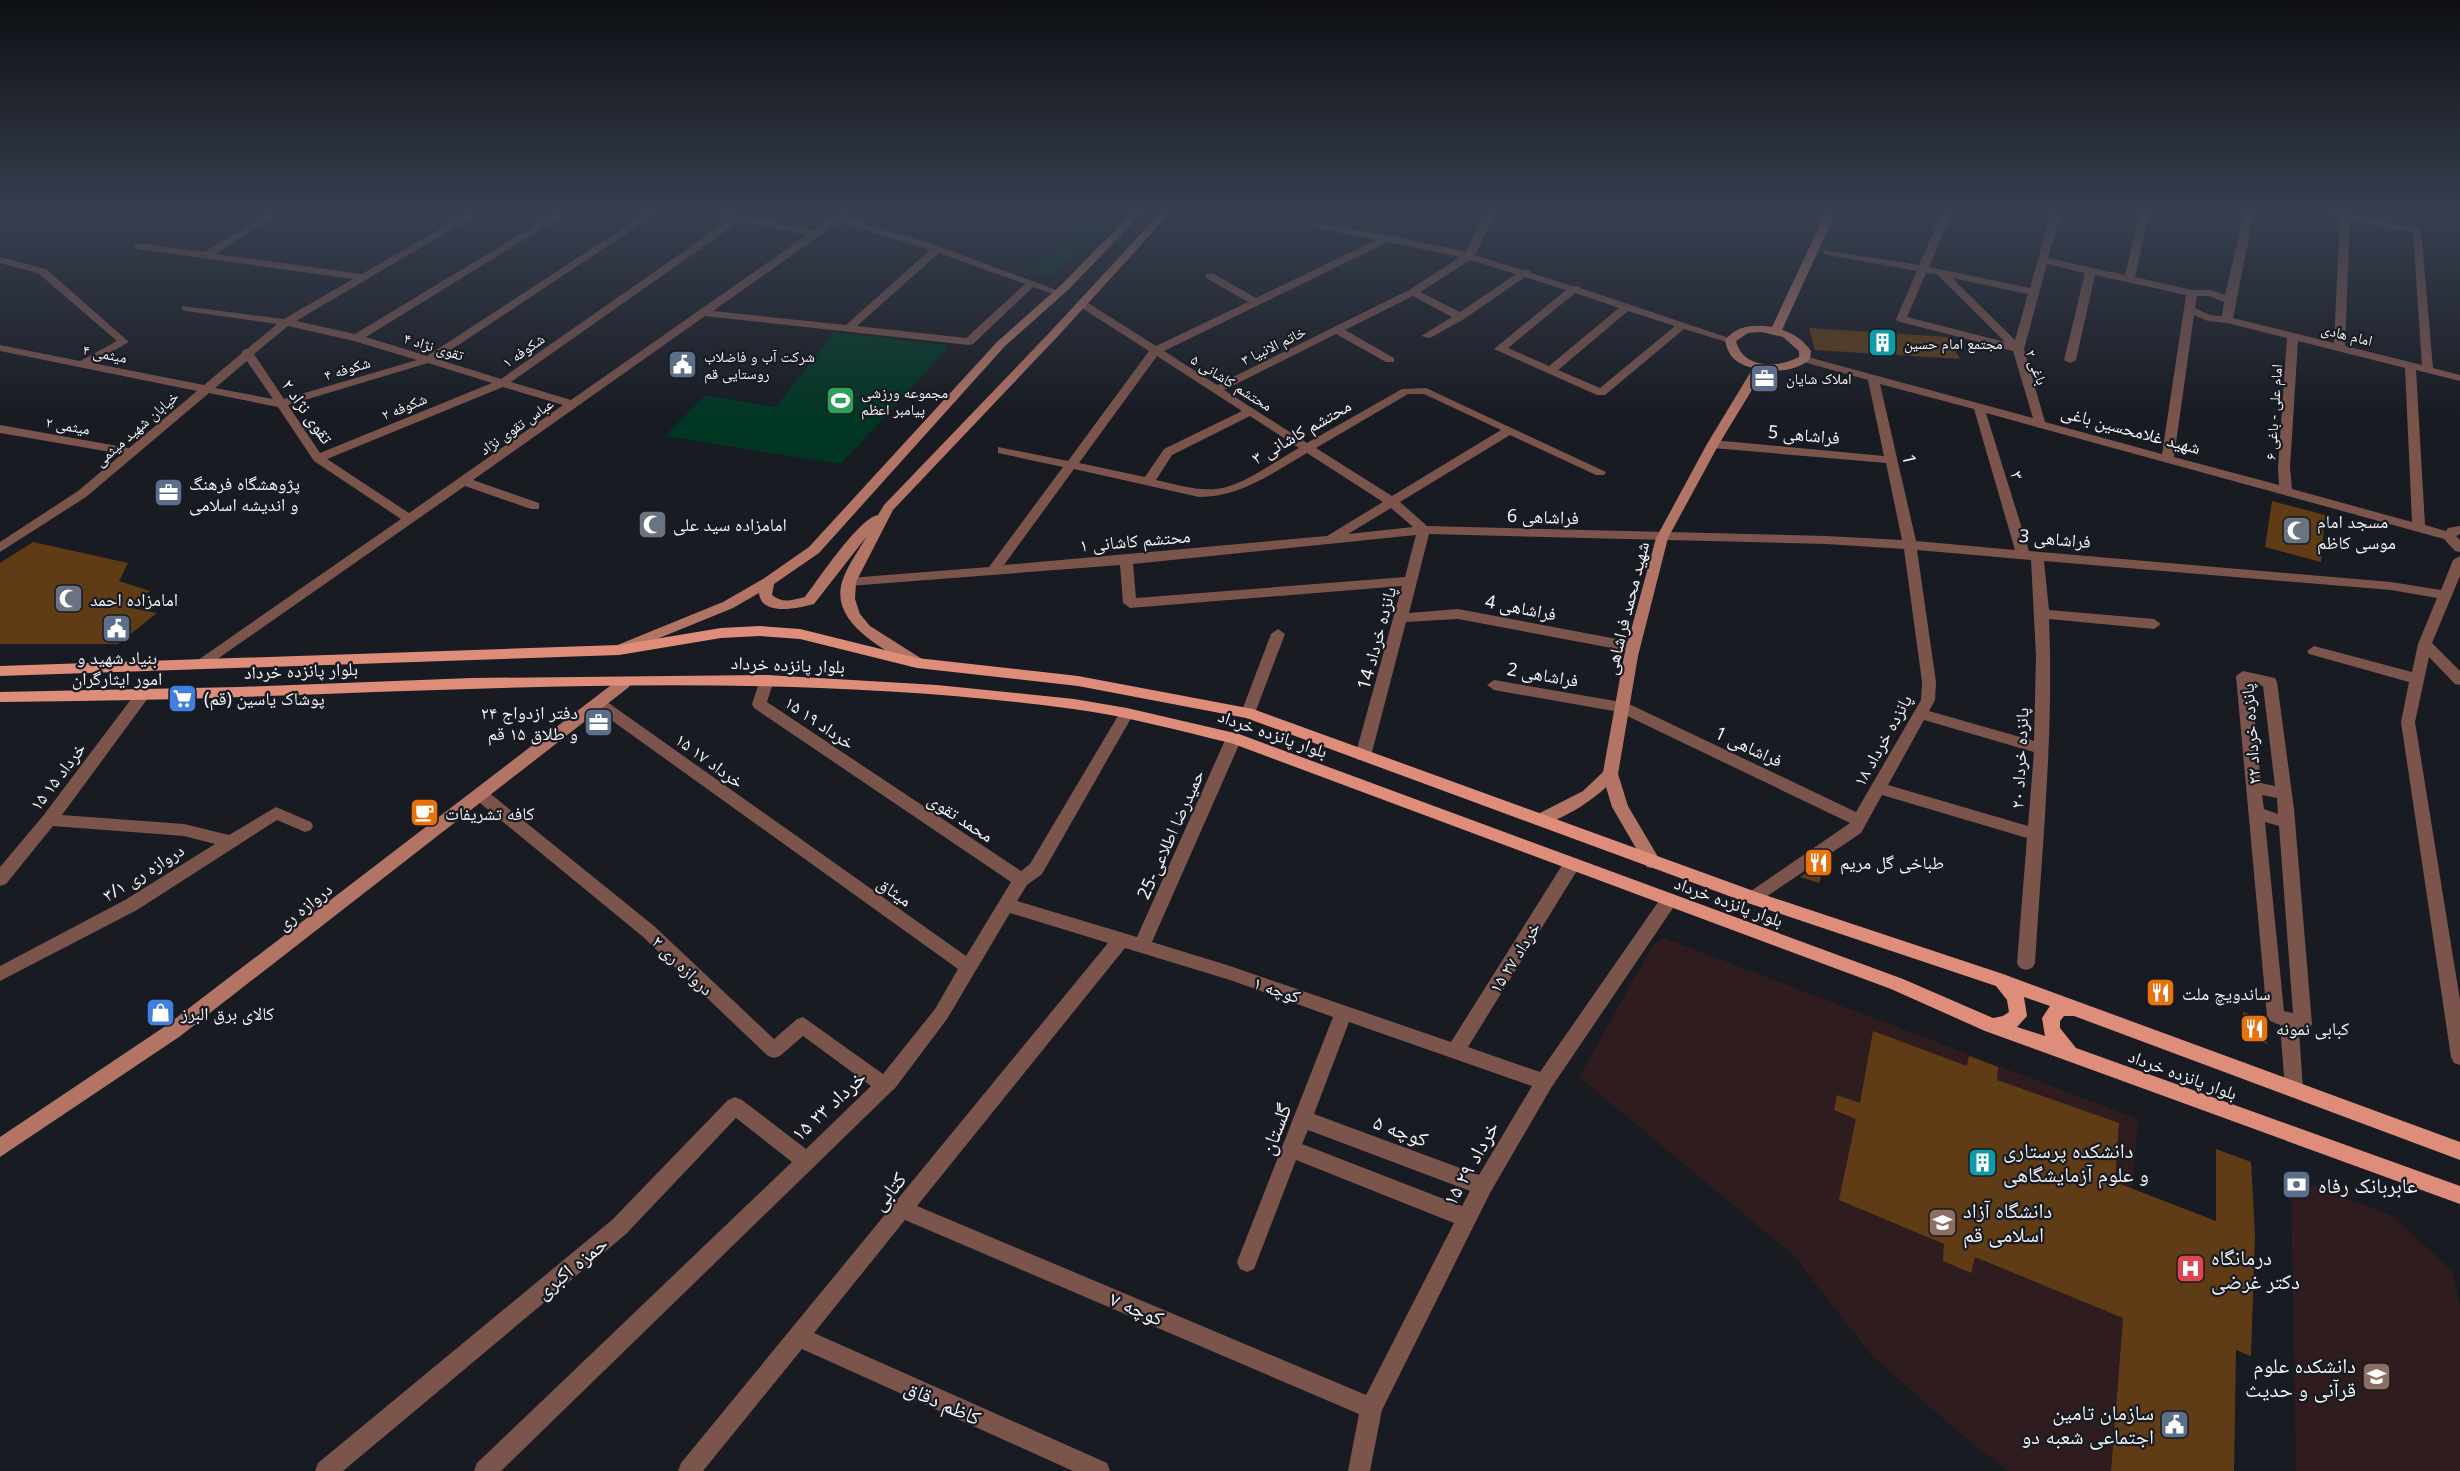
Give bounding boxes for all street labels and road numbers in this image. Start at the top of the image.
street label: امام هادی [2319,318,2375,351]
street label: خاتم الانبیا ۳ [1237,320,1310,370]
street label: تقوی نژاد ۴ [401,327,467,366]
street label: شکوفه ۱ [498,328,548,372]
street label: میثمی ۴ [81,339,129,368]
street label: باغی ۲ [2020,346,2053,388]
street label: محتشم کاشانی ۵ [1187,349,1277,416]
street label: شکوفه ۴ [321,351,373,385]
street label: امام علی - باغی ۶ [2260,363,2287,461]
street label: تقوی نژاد ۲ [277,374,339,448]
street label: خیابان شهید میثمی [90,386,183,471]
street label: شکوفه ۲ [378,388,430,424]
street label: عباس تقوی نژاد [475,393,558,460]
street label: محتشم کاشانی ۳ [1247,393,1356,470]
street label: شهید غلامحسین باغی [2059,399,2203,459]
street label: میثمی ۲ [44,411,92,440]
street label: فراشاهی 5 [1767,419,1841,449]
street label: 1 [1897,451,1923,467]
street label: ۳ [2005,468,2031,482]
street label: فراشاهی 6 [1507,503,1579,529]
street label: محتشم کاشانی ۱ [1079,523,1192,558]
street label: فراشاهی 3 [2018,523,2092,553]
street label: شهید محمد فراشاهی [1598,539,1654,677]
street label: پانزده خرداد 14 [1351,584,1401,692]
street label: فراشاهی 4 [1483,588,1559,626]
street label: بلوار پانزده خرداد [731,650,845,678]
street label: بلوار پانزده خرداد [244,656,358,684]
street label: فراشاهی 2 [1505,656,1581,692]
street label: پانزده خرداد ۲۲ [2234,683,2266,785]
street label: ۱۵ خرداد ۱۹ [780,690,860,754]
street label: پانزده خرداد ۱۸ [1847,690,1917,790]
street label: بلوار پانزده خرداد [1215,703,1331,763]
street label: پانزده خرداد ۲۰ [2004,707,2034,809]
street label: فراشاهی 1 [1711,720,1787,772]
street label: ۱۵ خرداد ۱۷ [671,727,749,793]
street label: ۱۵ خرداد ۱۵ [23,737,91,815]
street label: حمیدرضا اطلاعی-25 [1131,766,1209,902]
street label: محمد تقوی [924,787,998,847]
street label: دروازه ری ۳/۱ [98,838,188,906]
street label: میثاق [873,870,917,912]
street label: بلوار پانزده خرداد [1671,870,1787,932]
street label: دروازه ری [271,877,337,935]
street label: ۱۵ خرداد ۲۷ [1483,917,1545,997]
street label: دروازه ری ۲ [647,930,719,1000]
street label: کوچه ۱ [1250,970,1304,1008]
street label: بلوار پانزده خرداد [2125,1043,2241,1105]
street label: ۱۵ خرداد ۲۳ [784,1063,872,1147]
street label: گلستان [1252,1099,1298,1159]
street label: کوچه ۵ [1370,1107,1432,1153]
street label: ۱۵ خرداد ۲۹ [1435,1116,1505,1210]
street label: کتابی [864,1166,912,1216]
street label: حمزه اکبری [529,1229,613,1305]
street label: کوچه ۷ [1106,1284,1169,1332]
street label: کاظم دقاق [900,1373,986,1432]

